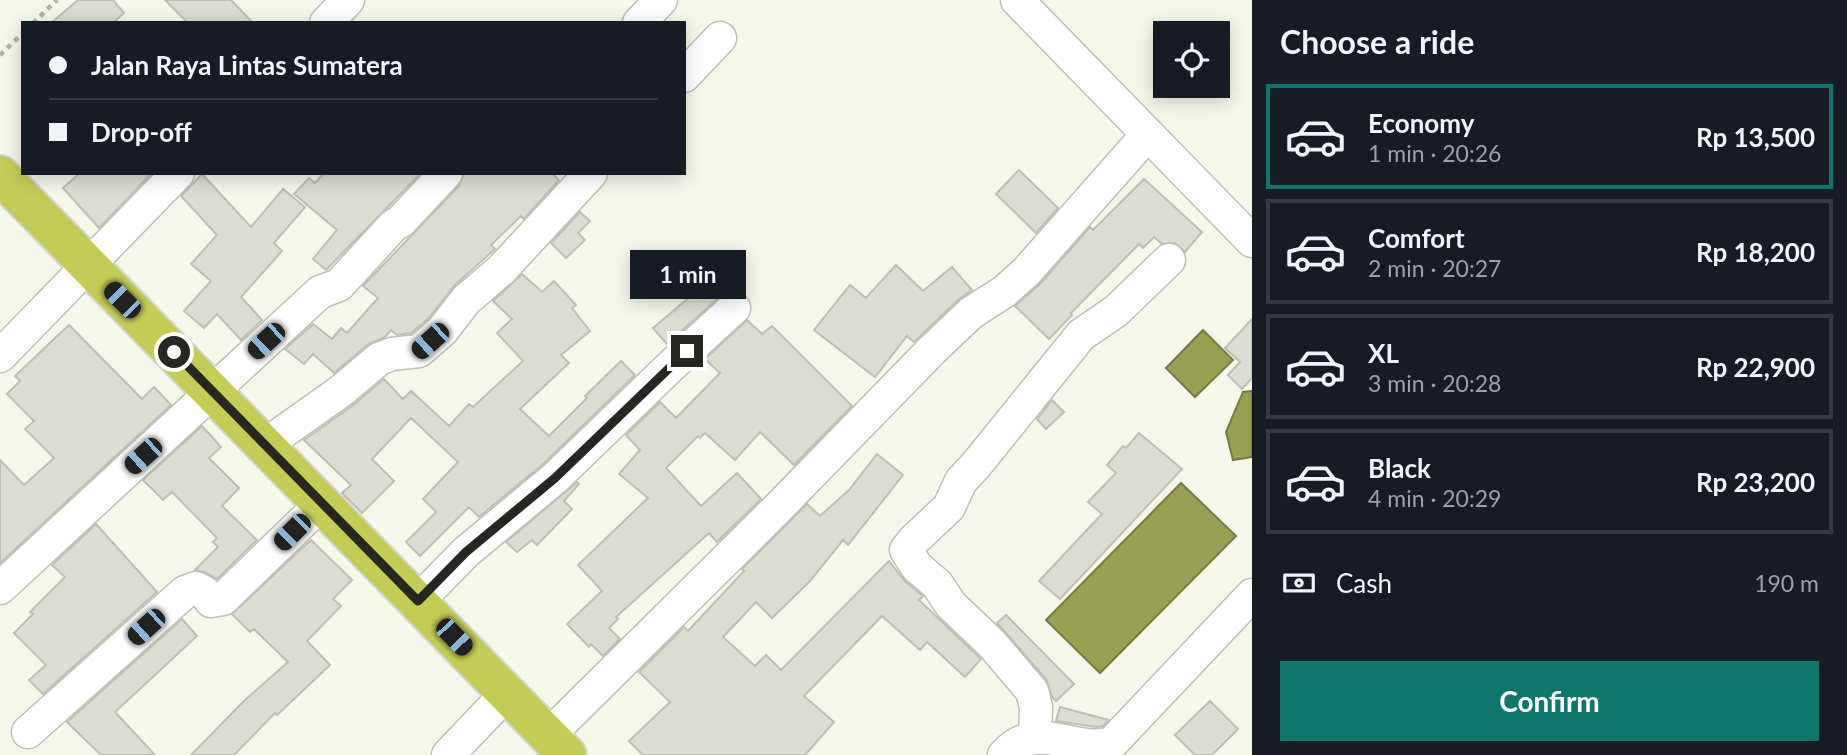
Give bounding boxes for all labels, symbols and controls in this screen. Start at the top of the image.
map controls [1153,21,1230,98]
button: locate [1153,21,1230,98]
text: Choose a ride [1280,22,1474,61]
text: Jalan Raya Lintas Sumatera [91,49,403,81]
icon: car [1284,105,1347,168]
text: Economy [1368,107,1474,139]
text: Drop-off [91,116,192,148]
text: Rp 13,500 [1696,121,1815,153]
text: 1 min · 20:26 [1368,139,1501,167]
icon: car [1284,220,1347,283]
text: Comfort [1368,222,1465,254]
text: Rp 18,200 [1696,236,1815,268]
callout: 1 min [629,250,745,298]
text: 2 min · 20:27 [1368,254,1501,282]
text: 1 min [659,260,717,288]
car [100,278,145,322]
car [244,319,289,363]
car [408,319,453,363]
route end [671,335,703,367]
icon: car [1284,335,1347,398]
route start [158,336,190,368]
text: XL [1368,337,1399,369]
text: Rp 22,900 [1696,351,1815,383]
text: 3 min · 20:28 [1368,369,1501,397]
car [121,434,166,478]
icon: car [1284,450,1347,513]
text: Black [1368,452,1431,484]
text: Rp 23,200 [1696,466,1815,498]
text: 4 min · 20:29 [1368,484,1501,512]
car [270,510,315,554]
icon: cash [1280,564,1318,602]
text: Cash [1336,567,1392,599]
text: 190 m [1754,569,1819,597]
car [124,605,169,649]
car [432,615,477,659]
button: Confirm [1280,661,1819,741]

